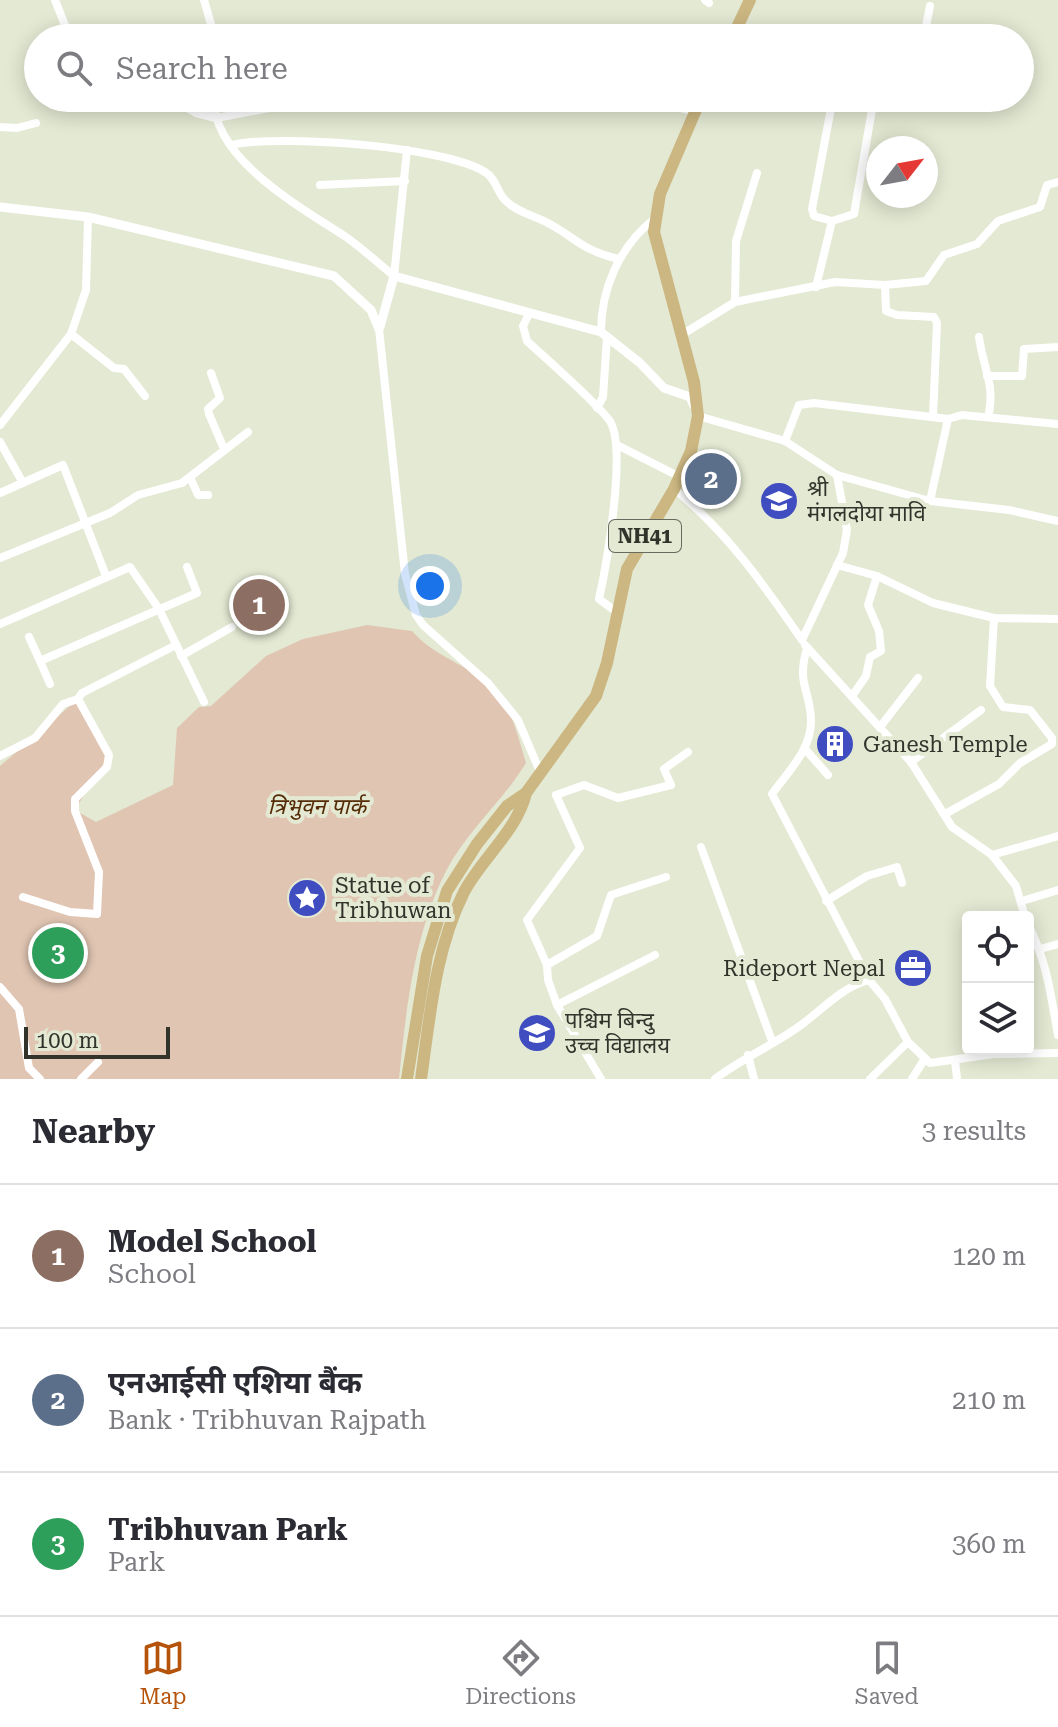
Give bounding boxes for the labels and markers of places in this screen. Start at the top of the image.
pin: 2 [685,449,737,509]
place label: श्री मंगलदोया मावि [807,476,926,526]
school or university icon: श्री मंगलदोया मावि [758,480,800,522]
pin: 1 [233,575,285,635]
building icon: Ganesh Temple [814,723,856,765]
place label: Ganesh Temple [863,732,1028,757]
place label: Statue of Tribhuwan [335,873,451,923]
place icon: Statue of Tribhuwan [286,877,328,919]
pin: 3 [32,923,84,983]
office icon: Rideport Nepal [892,947,934,989]
place label: Rideport Nepal [723,956,885,981]
place label: पश्चिम बिन्दु उच्च विद्यालय [565,1008,671,1058]
school or university icon: पश्चिम बिन्दु उच्च विद्यालय [516,1012,558,1054]

